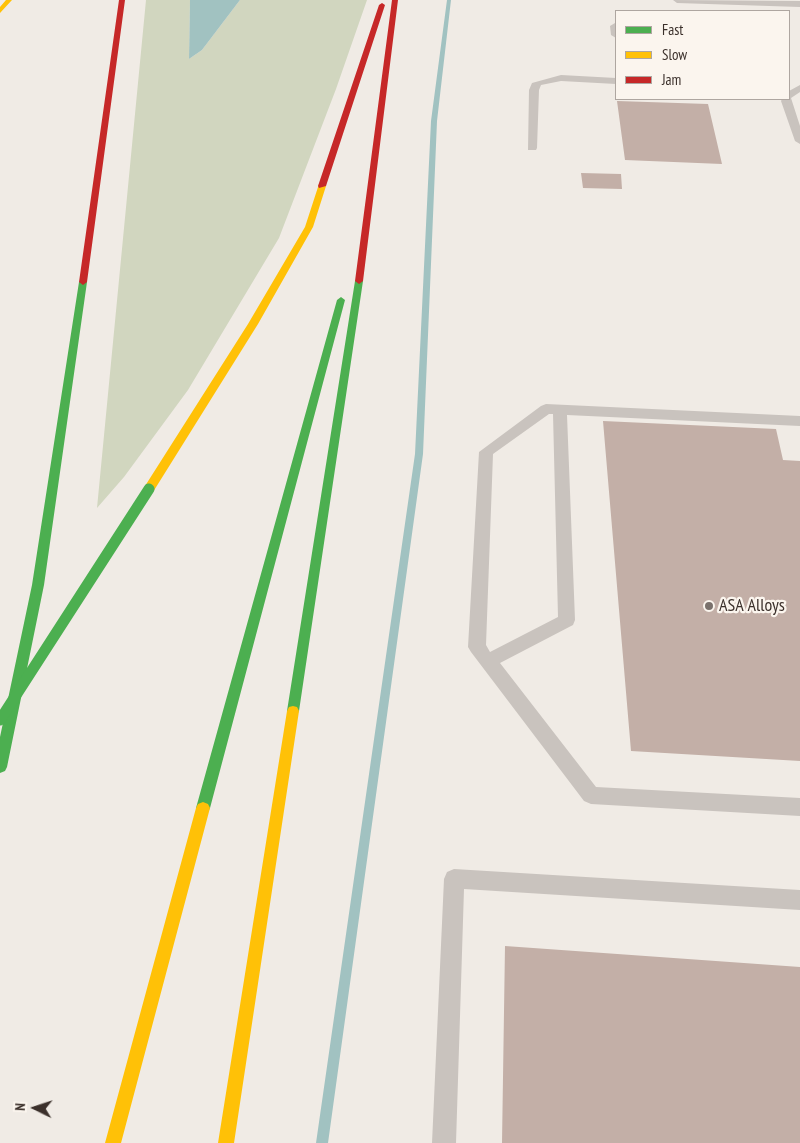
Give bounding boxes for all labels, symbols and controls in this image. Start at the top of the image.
legend [615,10,790,100]
text: Fast [662,20,683,39]
text: Slow [662,45,687,64]
text: Jam [662,70,681,89]
place label: ASA Alloys [719,595,785,617]
marker: ASA Alloys [703,600,715,612]
north arrow [10,1083,60,1133]
text: N [11,1103,29,1111]

